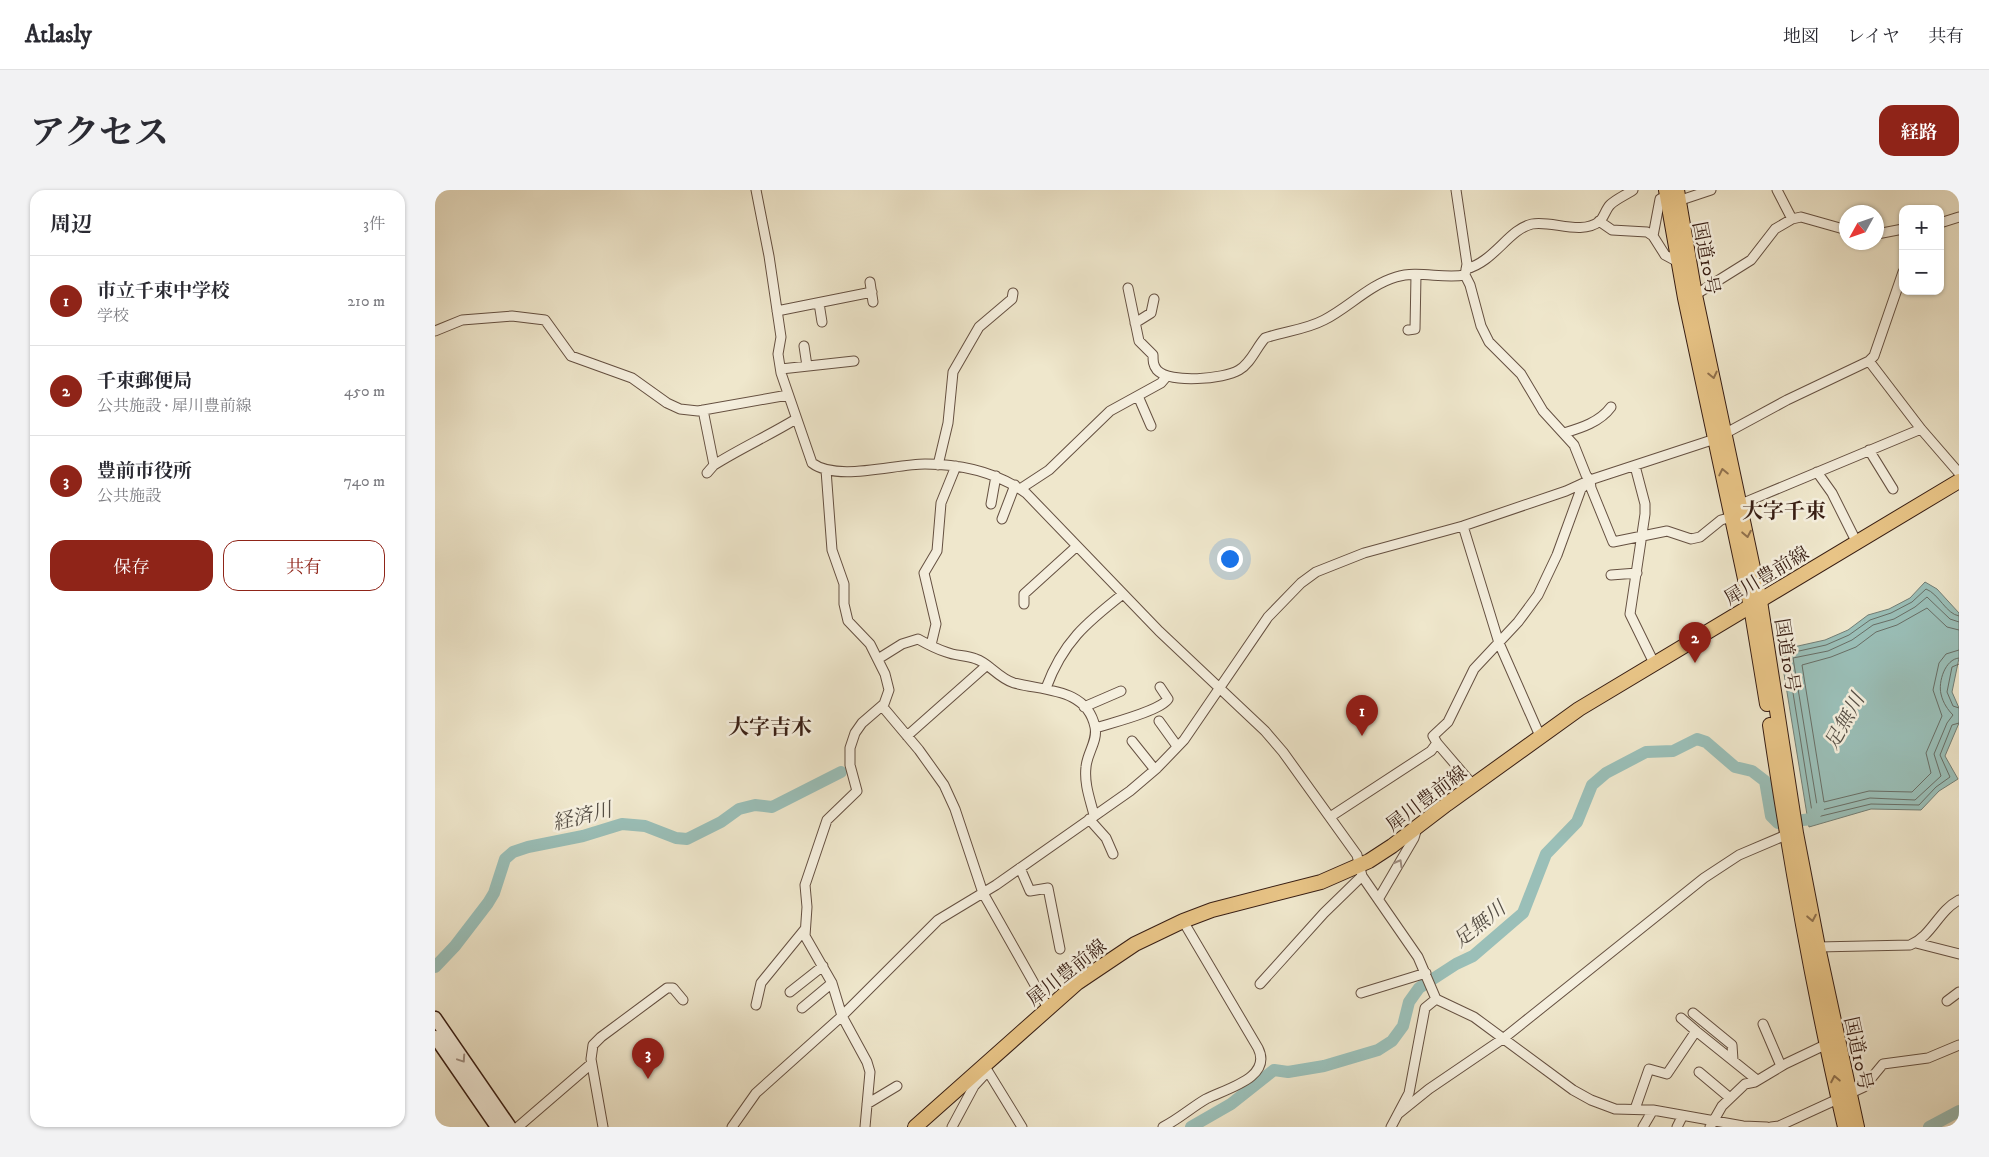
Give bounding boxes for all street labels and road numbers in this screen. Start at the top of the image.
street label: 国道10号 [1687,220,1724,297]
street label: 犀川豊前線 [1720,542,1813,611]
street label: 国道10号 [1769,617,1804,694]
street label: 犀川豊前線 [1382,761,1472,837]
street label: 犀川豊前線 [1022,935,1111,1011]
street label: 国道10号 [1839,1015,1876,1092]

